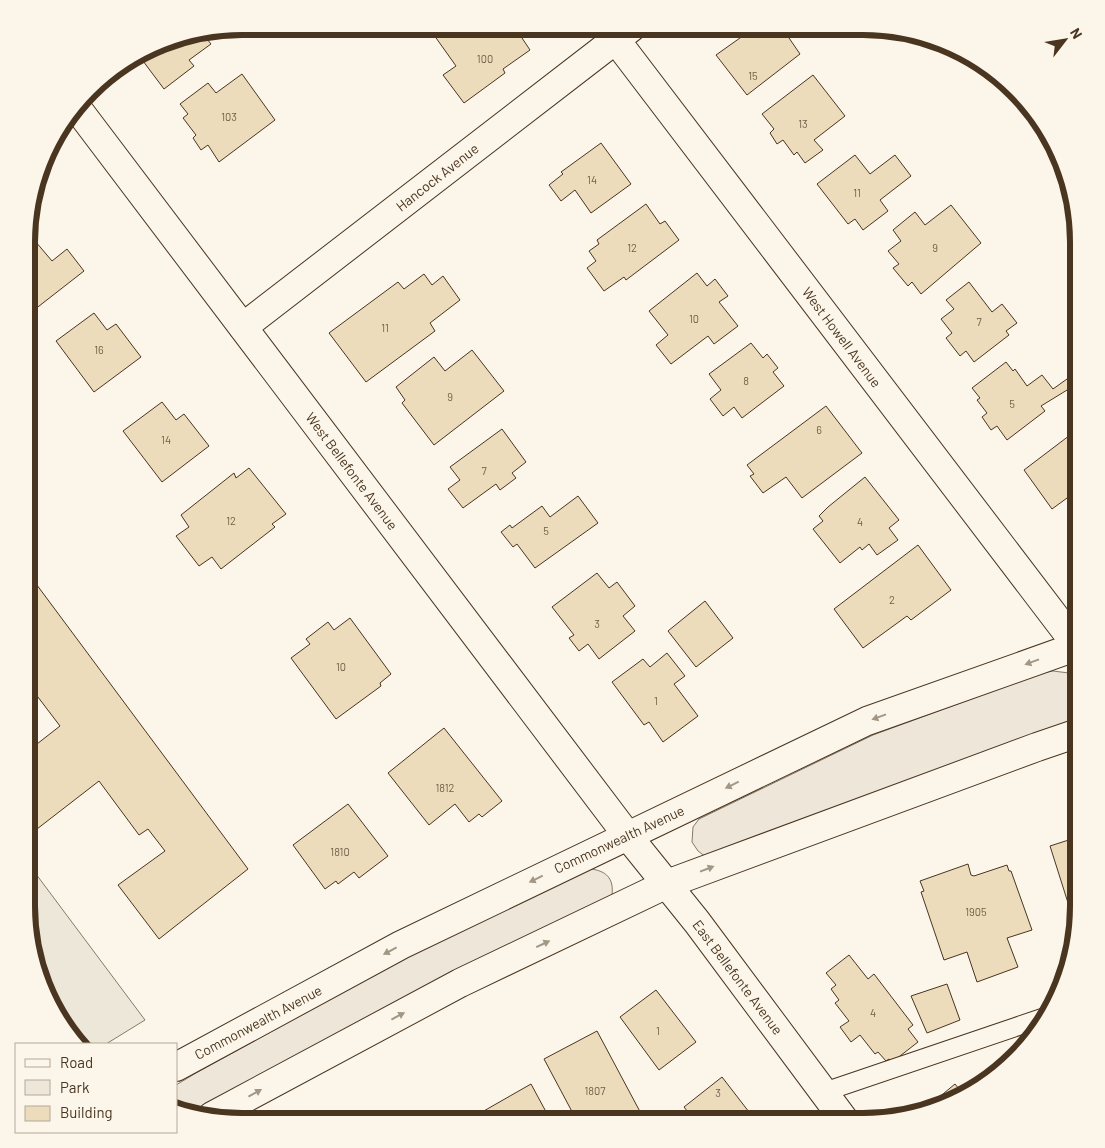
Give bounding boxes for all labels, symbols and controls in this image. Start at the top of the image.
north arrow [1040,15,1090,65]
text: N [1067,25,1086,41]
house number: 100 [477,52,493,65]
house number: 15 [748,69,758,82]
house number: 103 [221,110,237,123]
house number: 13 [798,117,808,130]
street label: Hancock Avenue [392,139,482,215]
house number: 14 [587,173,597,186]
house number: 11 [853,186,861,199]
house number: 12 [627,241,637,254]
house number: 9 [932,241,938,254]
street label: West Howell Avenue [799,284,885,390]
house number: 10 [689,312,699,325]
house number: 7 [976,315,982,328]
house number: 11 [381,321,389,334]
house number: 16 [94,343,104,356]
house number: 8 [743,374,749,387]
house number: 9 [447,390,453,403]
house number: 5 [1009,397,1015,410]
street label: West Bellefonte Avenue [302,409,402,533]
house number: 6 [816,423,822,436]
house number: 14 [161,433,171,446]
house number: 7 [481,464,487,477]
house number: 12 [226,514,236,527]
house number: 4 [857,515,863,528]
house number: 5 [543,524,549,537]
house number: 2 [889,593,895,606]
house number: 3 [594,617,600,630]
one-way arrow [1025,659,1040,666]
house number: 10 [336,660,346,673]
house number: 1 [654,694,658,707]
one-way arrow [872,714,887,721]
house number: 1812 [435,781,455,794]
one-way arrow [725,782,739,790]
street label: Commonwealth Avenue [551,801,687,877]
house number: 1810 [330,845,350,858]
one-way arrow [700,865,715,873]
one-way arrow [529,875,543,883]
house number: 1905 [965,905,987,918]
street label: East Bellefonte Avenue [689,916,787,1038]
one-way arrow [536,939,550,947]
one-way arrow [383,947,397,955]
street label: Commonwealth Avenue [191,981,325,1063]
house number: 4 [870,1006,876,1019]
one-way arrow [391,1012,405,1020]
house number: 1 [656,1024,660,1037]
legend [15,1043,178,1133]
text: Road [60,1053,93,1071]
text: Park [60,1078,90,1096]
house number: 1807 [585,1084,606,1097]
house number: 3 [715,1086,721,1099]
one-way arrow [247,1089,262,1097]
text: Building [60,1103,113,1121]

